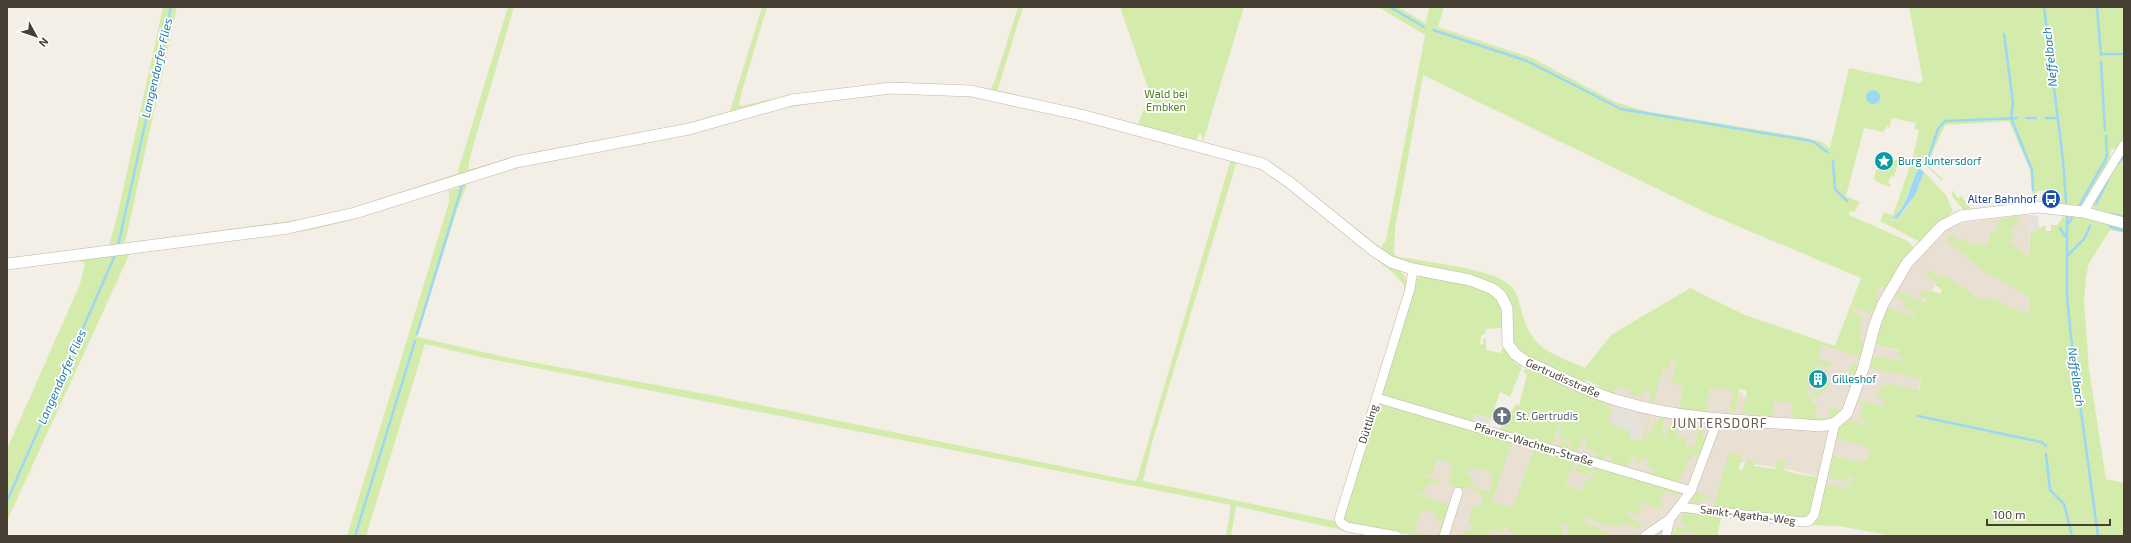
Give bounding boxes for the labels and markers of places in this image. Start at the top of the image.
place icon: Burg Juntersdorf [1873,150,1895,172]
place label: Burg Juntersdorf [1898,154,1982,167]
bus stop icon: Alter Bahnhof [2040,188,2062,210]
place label: Alter Bahnhof [1968,192,2038,205]
building icon: Gilleshof [1807,368,1829,390]
place label: Gilleshof [1832,372,1877,385]
church icon: St. Gertrudis [1491,405,1513,427]
place label: St. Gertrudis [1516,409,1578,422]

